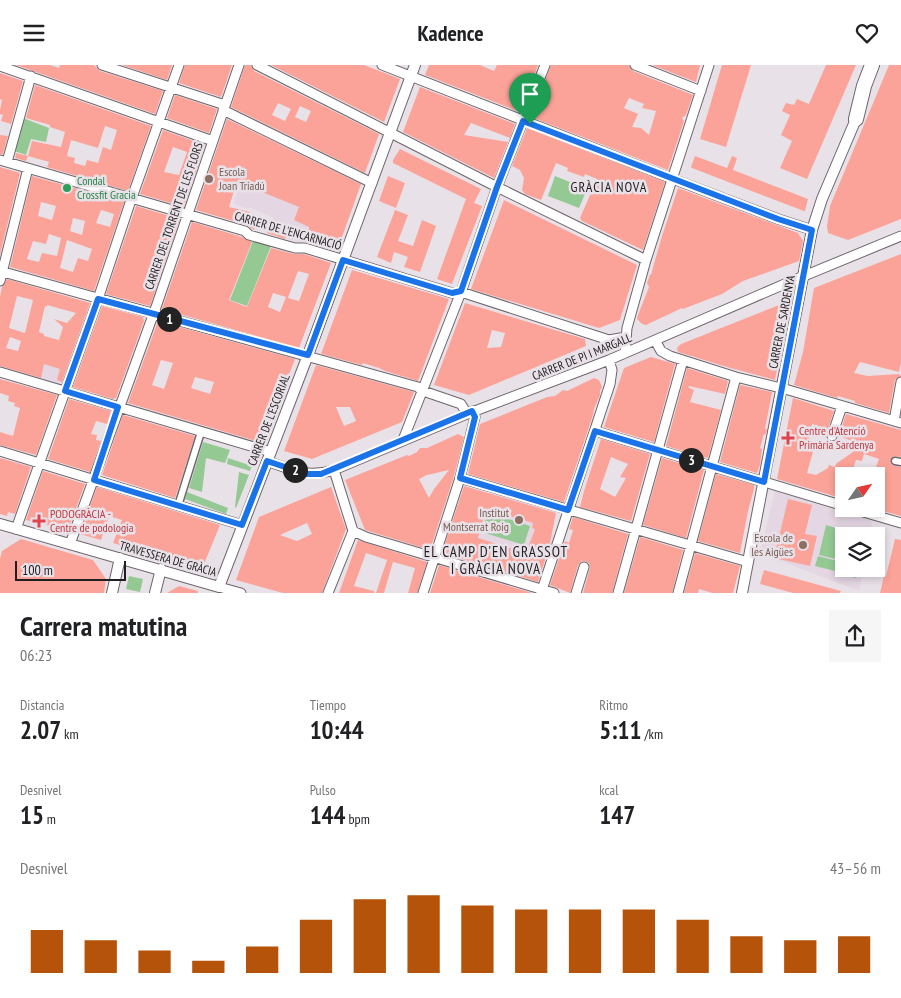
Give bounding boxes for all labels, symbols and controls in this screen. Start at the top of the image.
icon: menu [20,19,48,47]
text: Kadence [417,19,484,47]
icon: heart [853,19,881,47]
pin [509,73,551,124]
icon: arrive [516,80,544,108]
street label: CARRER DEL TORRENT DE LES FLORS [141,140,206,291]
place label: Escola Joan Triadú [218,164,265,193]
place label: Condal Crossfit Gracia [77,173,136,202]
marker: Escola Joan Triadú [203,173,215,185]
district label: GRÀCIA NOVA [571,178,647,196]
marker: Condal Crossfit Gracia [61,182,73,194]
street label: CARRER DE L'ENCARNACIÓ [233,208,344,253]
street label: CARRER DE SARDENYA [765,274,798,370]
pin: 1 [156,307,182,331]
text: 1 [166,310,173,328]
street label: CARRER DE PI I MARGALL [530,330,634,383]
street label: CARRER DE L'ESCORIAL [244,372,293,468]
place label: Centre d'Atenció Primària Sardenya [799,423,874,452]
marker: Centre d'Atenció Primària Sardenya [781,431,795,445]
pin: 3 [678,447,704,473]
text: 3 [688,451,695,469]
pin: 2 [282,457,308,483]
text: 2 [292,461,299,479]
north arrow [835,467,885,517]
map controls [835,467,885,577]
place label: Institut Montserrat Roig [443,505,510,534]
place label: PODOGRÀCIA - Centre de podologia [50,506,134,535]
marker: PODOGRÀCIA - Centre de podologia [32,514,46,528]
marker: Institut Montserrat Roig [513,514,525,526]
button: layers [835,527,885,577]
place label: Escola de les Aigües [751,530,793,559]
street label: TRAVESSERA DE GRÀCIA [118,537,219,580]
marker: Escola de les Aigües [797,539,809,551]
district label: EL CAMP D'EN GRASSOT I GRÀCIA NOVA [424,542,568,578]
scale bar [15,558,126,581]
text: 100 m [22,561,53,579]
text: Carrera matutina [20,607,187,644]
button: share [829,610,881,662]
text: 06:23 [20,645,52,665]
text: Distancia [20,696,64,714]
text: Tiempo [310,696,346,714]
text: Ritmo [599,696,628,714]
text: 2.07 [20,714,61,746]
text: 10:44 [310,714,364,746]
text: 5:11 [599,714,641,746]
text: km [61,725,79,743]
text: /km [641,725,663,743]
text: Desnivel [20,781,62,799]
text: Pulso [310,781,336,799]
text: kcal [599,781,618,799]
text: 15 [20,799,44,831]
text: 144 [310,799,346,831]
text: 147 [599,799,635,831]
text: m [44,810,56,828]
text: bpm [346,810,370,828]
text: Desnivel [20,858,67,878]
text: 43–56 m [830,858,881,878]

